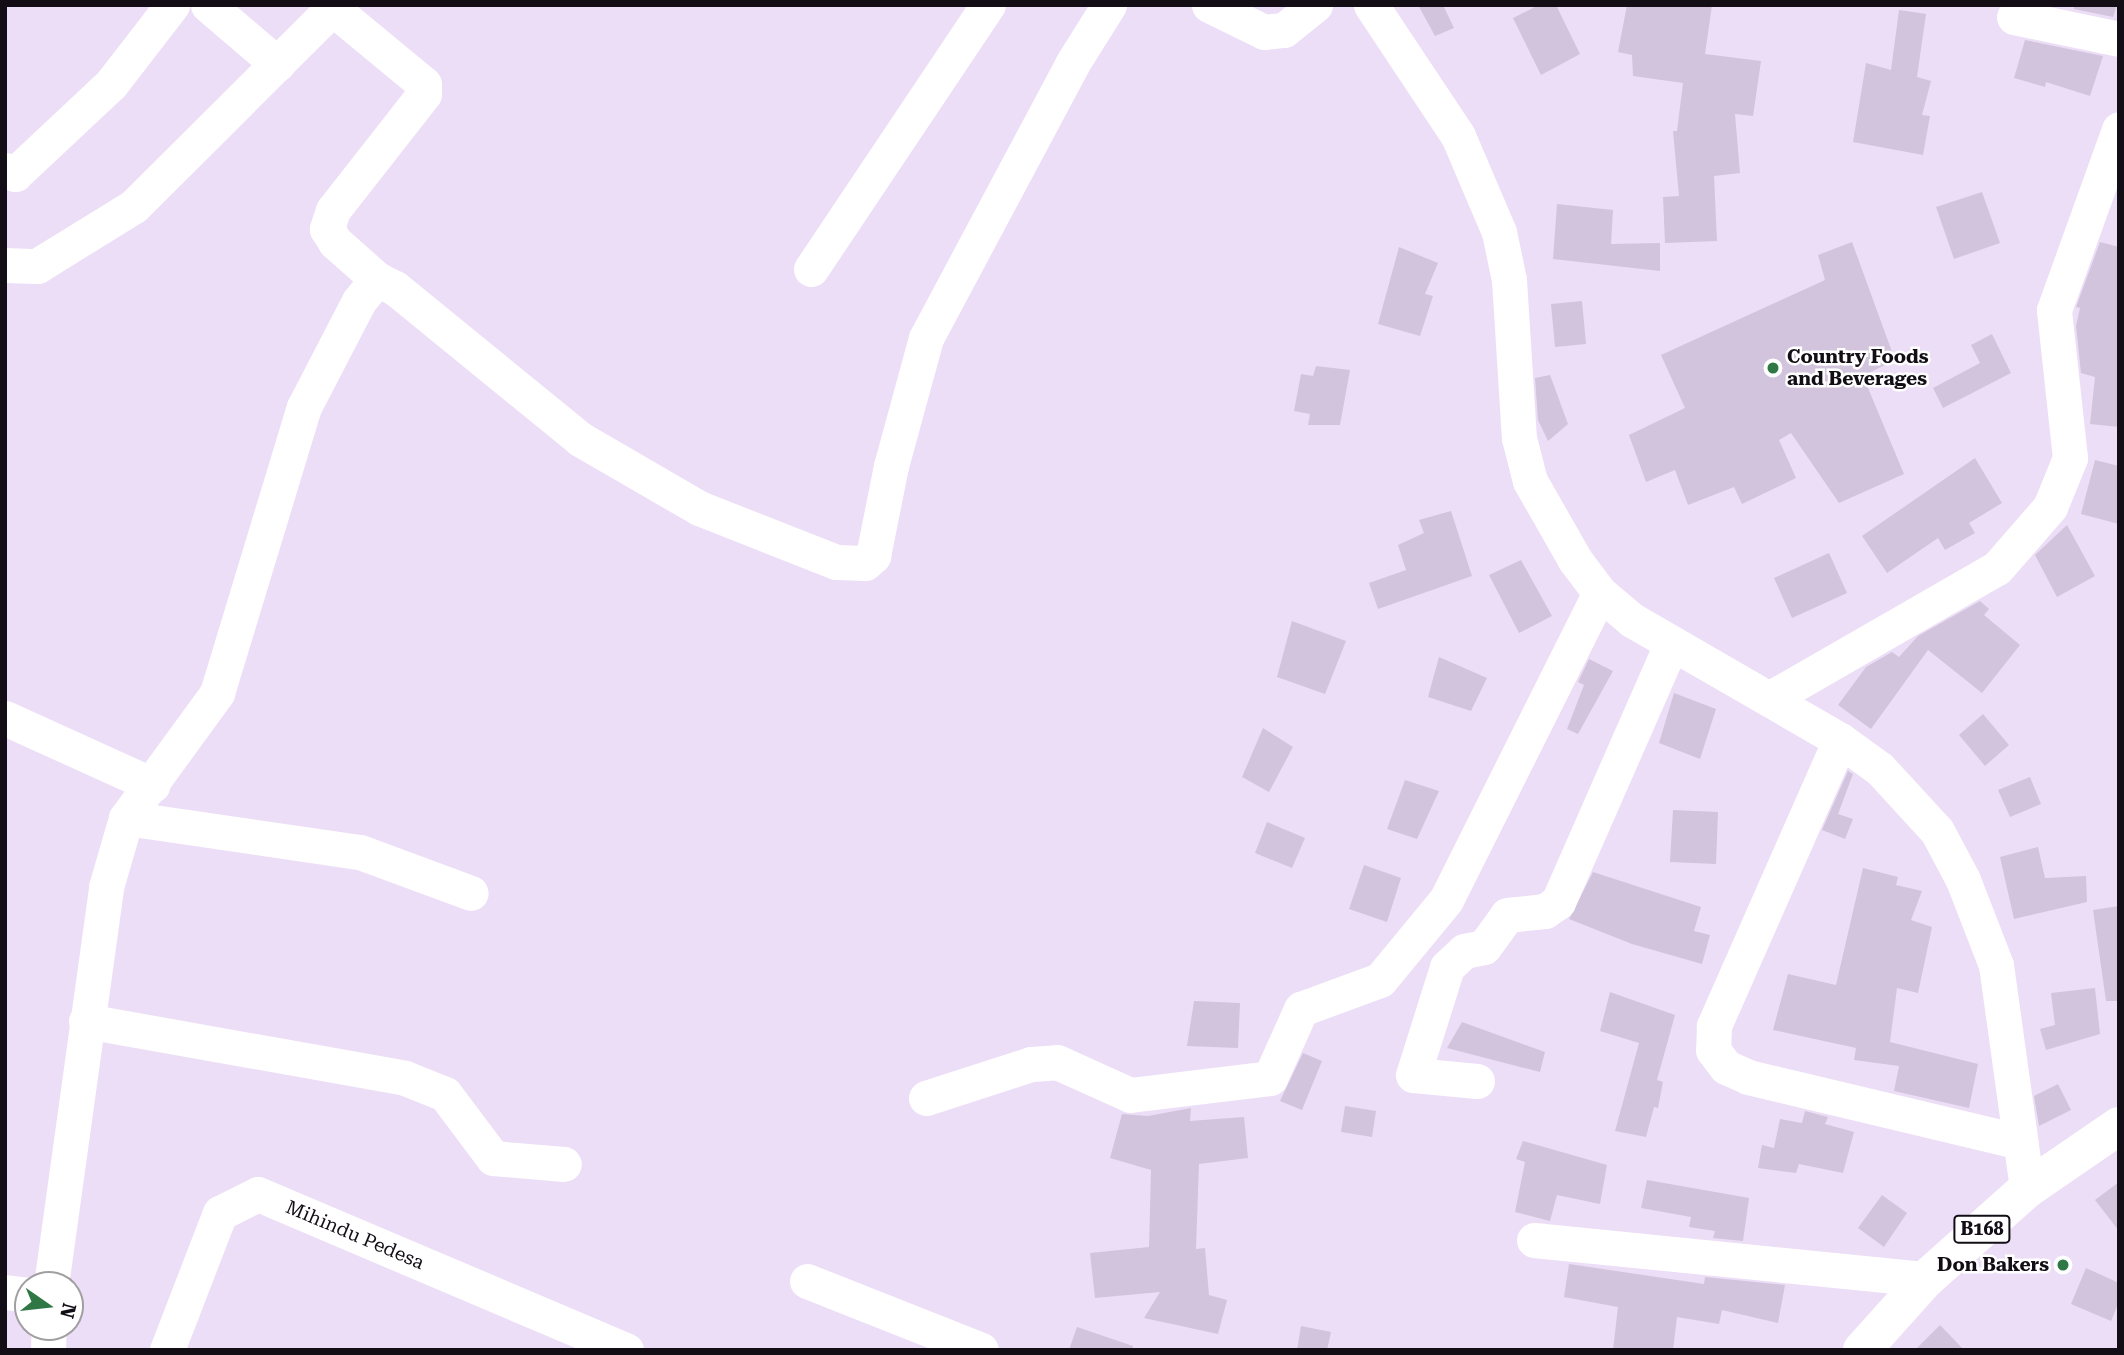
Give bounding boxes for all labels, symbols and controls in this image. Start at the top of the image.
place label: Country Foods and Beverages [1787,346,1929,390]
marker: Country Foods and Beverages [1765,360,1781,376]
street label: Mihindu Pedesa [283,1196,427,1274]
road number: B168 [1952,1214,2012,1244]
place label: Don Bakers [1937,1254,2049,1276]
marker: Don Bakers [2055,1257,2071,1273]
north arrow [14,1271,84,1341]
text: N [55,1301,81,1321]

